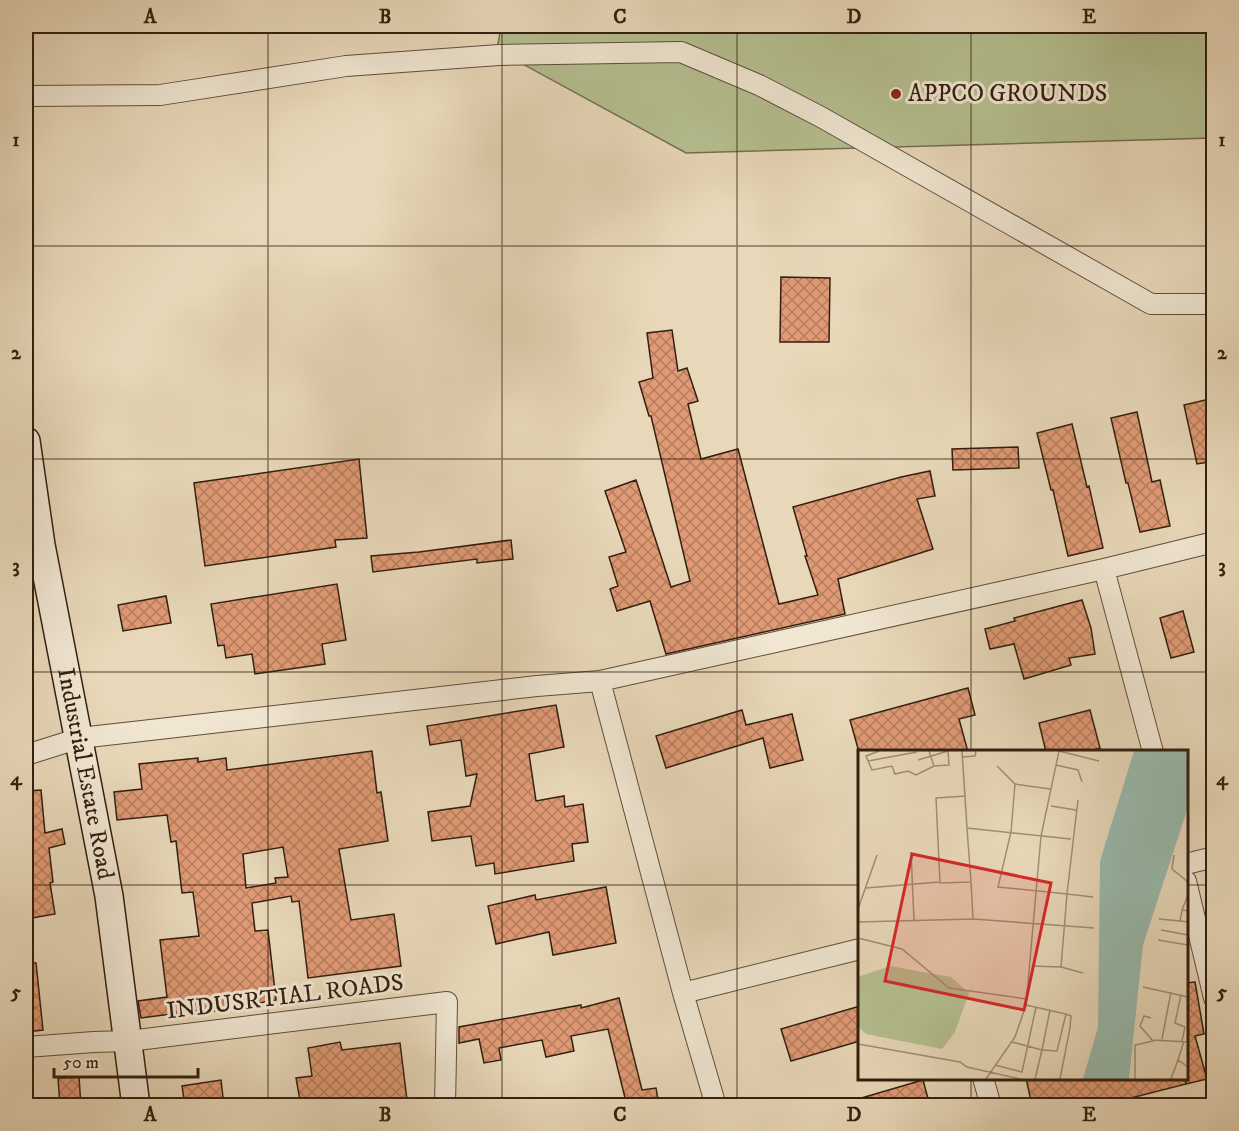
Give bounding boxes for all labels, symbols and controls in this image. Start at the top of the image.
text: A [143,5,158,30]
text: B [379,5,391,30]
text: C [613,5,627,30]
text: D [847,5,862,30]
text: E [1082,5,1096,30]
place label: APPCO GROUNDS [908,79,1107,109]
marker: APPCO GROUNDS [889,87,903,101]
text: 1 [12,128,20,153]
text: 1 [1218,128,1226,153]
text: 2 [11,341,22,366]
text: 2 [1217,341,1228,366]
text: 3 [12,554,20,579]
text: 3 [1218,554,1226,579]
street label: Industrial Estate Road [50,665,120,882]
inset map [858,750,1188,1080]
text: 4 [10,767,23,792]
text: 4 [1216,767,1229,792]
street label: INDUSRTIAL ROADS [165,968,405,1026]
text: 5 [10,980,21,1005]
text: 5 [1216,980,1227,1005]
scale bar [54,1041,198,1079]
text: 50 m [63,1052,99,1074]
text: A [143,1103,158,1128]
text: B [379,1103,391,1128]
text: C [613,1103,627,1128]
text: D [847,1103,862,1128]
text: E [1082,1103,1096,1128]

